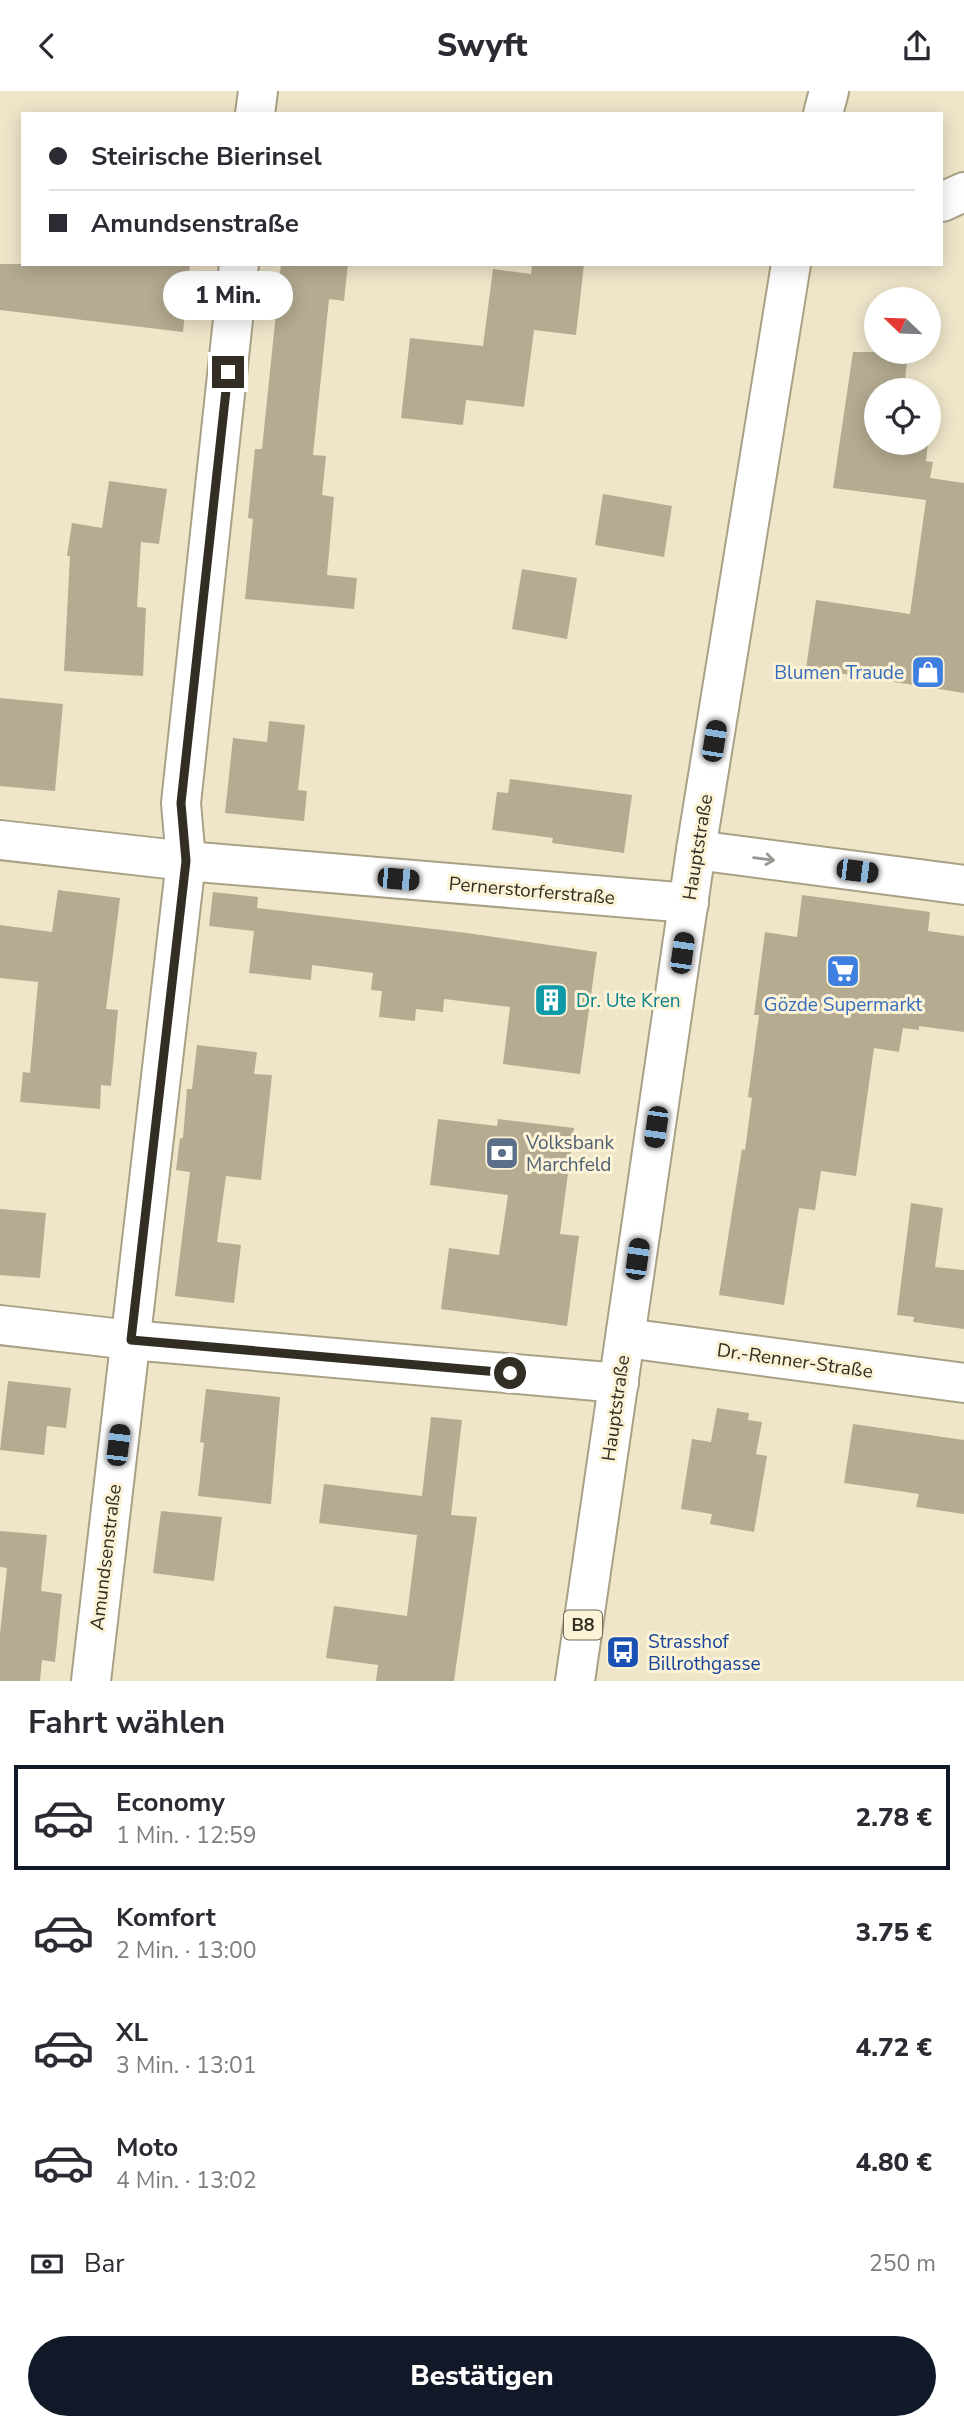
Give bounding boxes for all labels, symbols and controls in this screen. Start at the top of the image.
text: Swyft [437,24,527,67]
icon: back [28,27,66,65]
icon: share [898,27,936,65]
text: Steirische Bierinsel [91,139,322,174]
text: Amundsenstraße [91,206,299,241]
callout: 1 Min. [163,271,293,320]
text: 1 Min. [195,280,261,311]
north arrow [864,287,942,364]
map controls [864,287,941,455]
route end [212,356,244,388]
button: locate [864,378,941,455]
shop icon: Blumen Traude [909,653,947,691]
place label: Blumen Traude [774,660,904,686]
car [701,719,728,763]
street label: Hauptstraße [677,792,719,902]
one-way arrow [752,853,775,866]
car [835,858,880,884]
car [377,867,420,891]
street label: Pernerstorferstraße [448,871,616,911]
car [669,931,696,975]
supermarket icon: Gözde Supermarkt [824,952,862,990]
building icon: Dr. Ute Kren [532,981,570,1019]
place label: Dr. Ute Kren [576,988,681,1014]
place label: Gözde Supermarkt [764,992,922,1018]
car [643,1105,670,1149]
place label: Volksbank Marchfeld [525,1130,615,1178]
bank icon: Volksbank Marchfeld [483,1134,521,1172]
car [624,1237,651,1281]
street label: Dr.-Renner-Straße [715,1337,875,1385]
street label: Hauptstraße [596,1353,636,1463]
route start [494,1357,526,1389]
car [106,1423,131,1467]
street label: Amundsenstraße [84,1483,128,1632]
road number: B8 [564,1611,602,1639]
place label: Strasshof Billrothgasse [648,1629,761,1677]
bus stop icon: Strasshof Billrothgasse [604,1633,642,1671]
text: Fahrt wählen [28,1701,225,1744]
text: Economy [116,1785,225,1820]
icon: car [32,1786,95,1849]
text: 2.78 € [856,1800,932,1835]
text: 1 Min. · 12:59 [116,1820,257,1851]
text: Komfort [116,1900,216,1935]
icon: car [32,1901,95,1964]
text: 3.75 € [856,1915,932,1950]
text: 2 Min. · 13:00 [116,1935,257,1966]
text: XL [116,2015,148,2050]
icon: car [32,2016,95,2079]
text: 4.72 € [856,2030,932,2065]
text: 3 Min. · 13:01 [116,2050,257,2081]
text: Moto [116,2130,178,2165]
icon: car [32,2131,95,2194]
text: 4.80 € [856,2145,932,2180]
text: 4 Min. · 13:02 [116,2165,257,2196]
icon: cash [28,2245,66,2283]
text: Bar [84,2246,125,2281]
text: 250 m [869,2248,936,2279]
button: Bestätigen [28,2336,936,2416]

